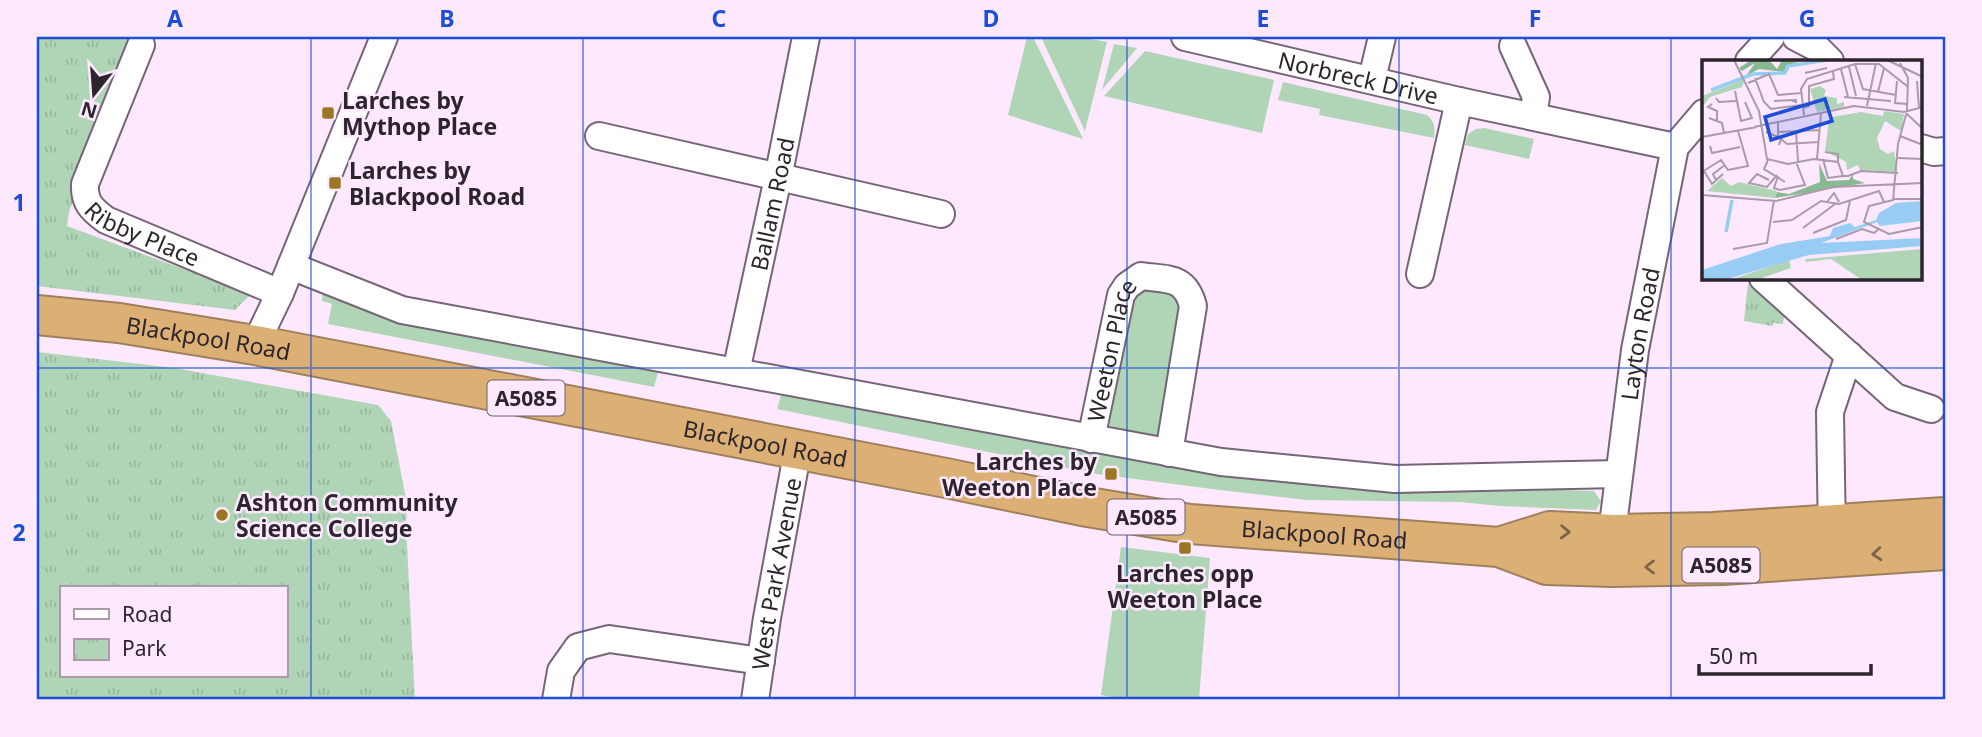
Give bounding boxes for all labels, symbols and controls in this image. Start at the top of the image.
text: A [167,2,183,34]
text: B [439,2,455,34]
text: C [712,2,727,34]
text: D [983,2,999,34]
text: E [1257,2,1269,34]
text: F [1529,2,1541,34]
text: G [1799,2,1815,34]
street label: Norbreck Drive [1275,43,1441,112]
north arrow [60,60,130,130]
inset map [1702,60,1923,280]
place label: Larches by Mythop Place [342,84,497,142]
text: N [78,96,100,125]
marker: Larches by Mythop Place [320,105,336,121]
street label: Ballam Road [742,134,802,273]
place label: Larches by Blackpool Road [349,154,525,212]
marker: Larches by Blackpool Road [327,175,343,191]
text: 1 [12,186,26,218]
street label: Ribby Place [78,194,205,274]
street label: Layton Road [1613,265,1667,402]
street label: Weeton Place [1079,272,1144,425]
street label: Blackpool Road [124,308,293,368]
road number: A5085 [488,380,564,416]
street label: Blackpool Road [681,412,850,475]
place label: Larches by Weeton Place [942,445,1098,503]
marker: Larches by Weeton Place [1103,466,1119,482]
street label: West Park Avenue [744,475,808,672]
place label: Ashton Community Science College [236,486,458,544]
road number: A5085 [1108,500,1184,534]
marker: Ashton Community Science College [214,507,230,523]
street label: Blackpool Road [1240,512,1409,556]
text: 2 [12,516,26,548]
one-way arrow [1559,524,1570,539]
marker: Larches opp Weeton Place [1177,540,1193,556]
one-way arrow [1871,546,1882,561]
road number: A5085 [1682,548,1760,582]
place label: Larches opp Weeton Place [1107,557,1263,615]
one-way arrow [1644,559,1655,575]
legend [60,586,287,678]
text: Road [122,600,172,628]
scale bar [1699,632,1870,676]
text: Park [122,634,167,662]
text: 50 m [1709,642,1758,670]

